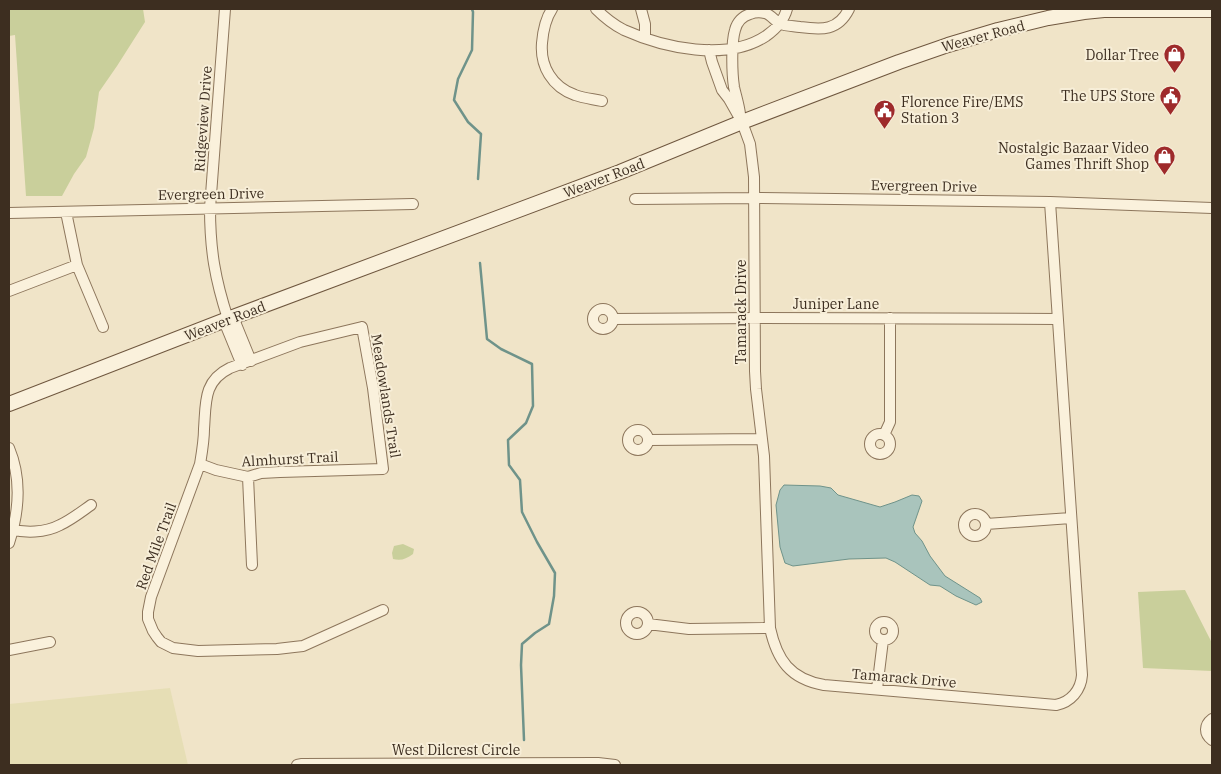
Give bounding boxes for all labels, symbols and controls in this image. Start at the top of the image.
street label: Weaver Road [939,16,1027,56]
shop icon: Dollar Tree [1163,43,1187,74]
place label: Dollar Tree [1086,46,1159,64]
street label: Ridgeview Drive [190,65,216,173]
public building icon: The UPS Store [1159,84,1183,115]
place label: The UPS Store [1061,87,1155,105]
place label: Florence Fire/EMS Station 3 [901,93,1023,127]
public building icon: Florence Fire/EMS Station 3 [873,98,897,129]
place label: Nostalgic Bazaar Video Games Thrift Shop [998,139,1149,173]
shop icon: Nostalgic Bazaar Video Games Thrift Shop [1153,144,1177,175]
street label: Weaver Road [561,154,648,202]
street label: Evergreen Drive [871,176,977,196]
street label: Evergreen Drive [158,184,264,204]
street label: Tamarack Drive [732,259,750,365]
street label: Juniper Lane [793,295,879,313]
street label: Weaver Road [182,297,269,345]
street label: Meadowlands Trail [367,333,405,459]
street label: Almhurst Trail [241,447,339,471]
street label: Red Mile Trail [132,500,180,592]
street label: Tamarack Drive [851,664,957,692]
street label: West Dilcrest Circle [392,741,520,759]

